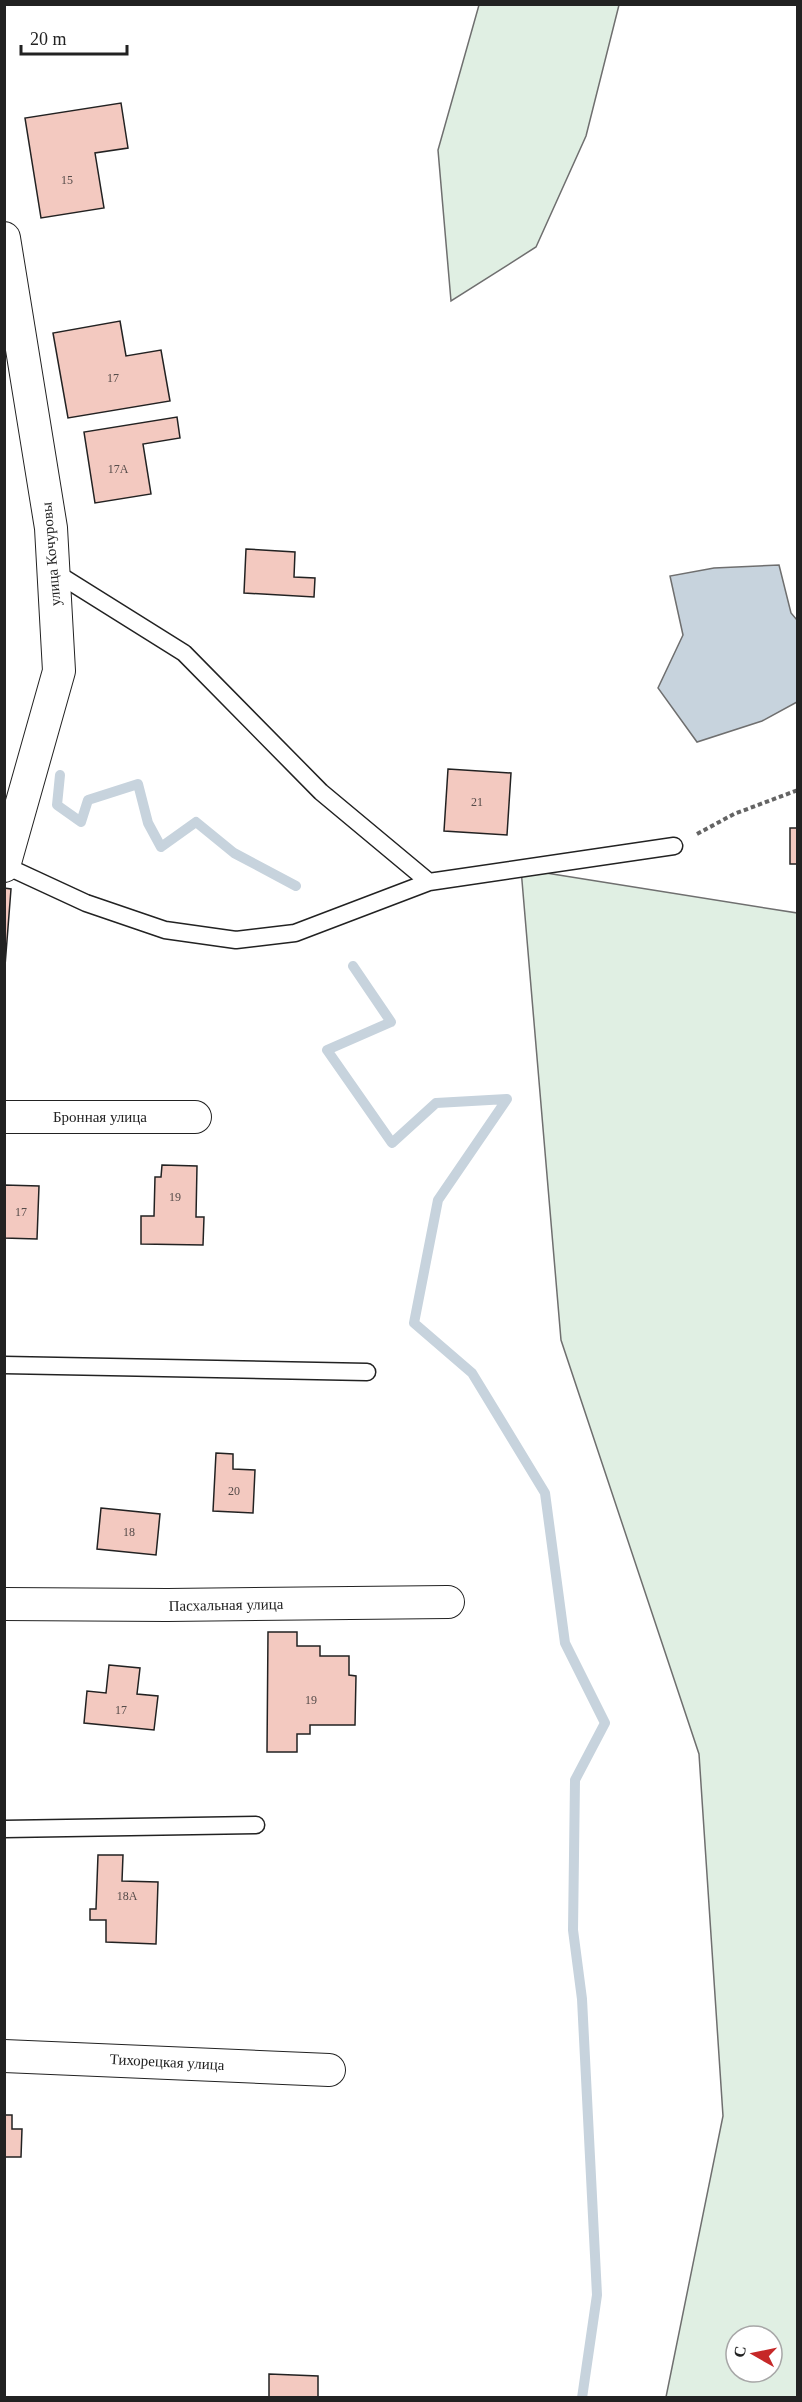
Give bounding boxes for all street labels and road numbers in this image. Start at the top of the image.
street label: улица Кочуровы [38,501,64,607]
street label: Бронная улица [53,1109,147,1125]
street label: Пасхальная улица [168,1596,284,1614]
street label: Тихорецкая улица [109,2051,225,2073]

